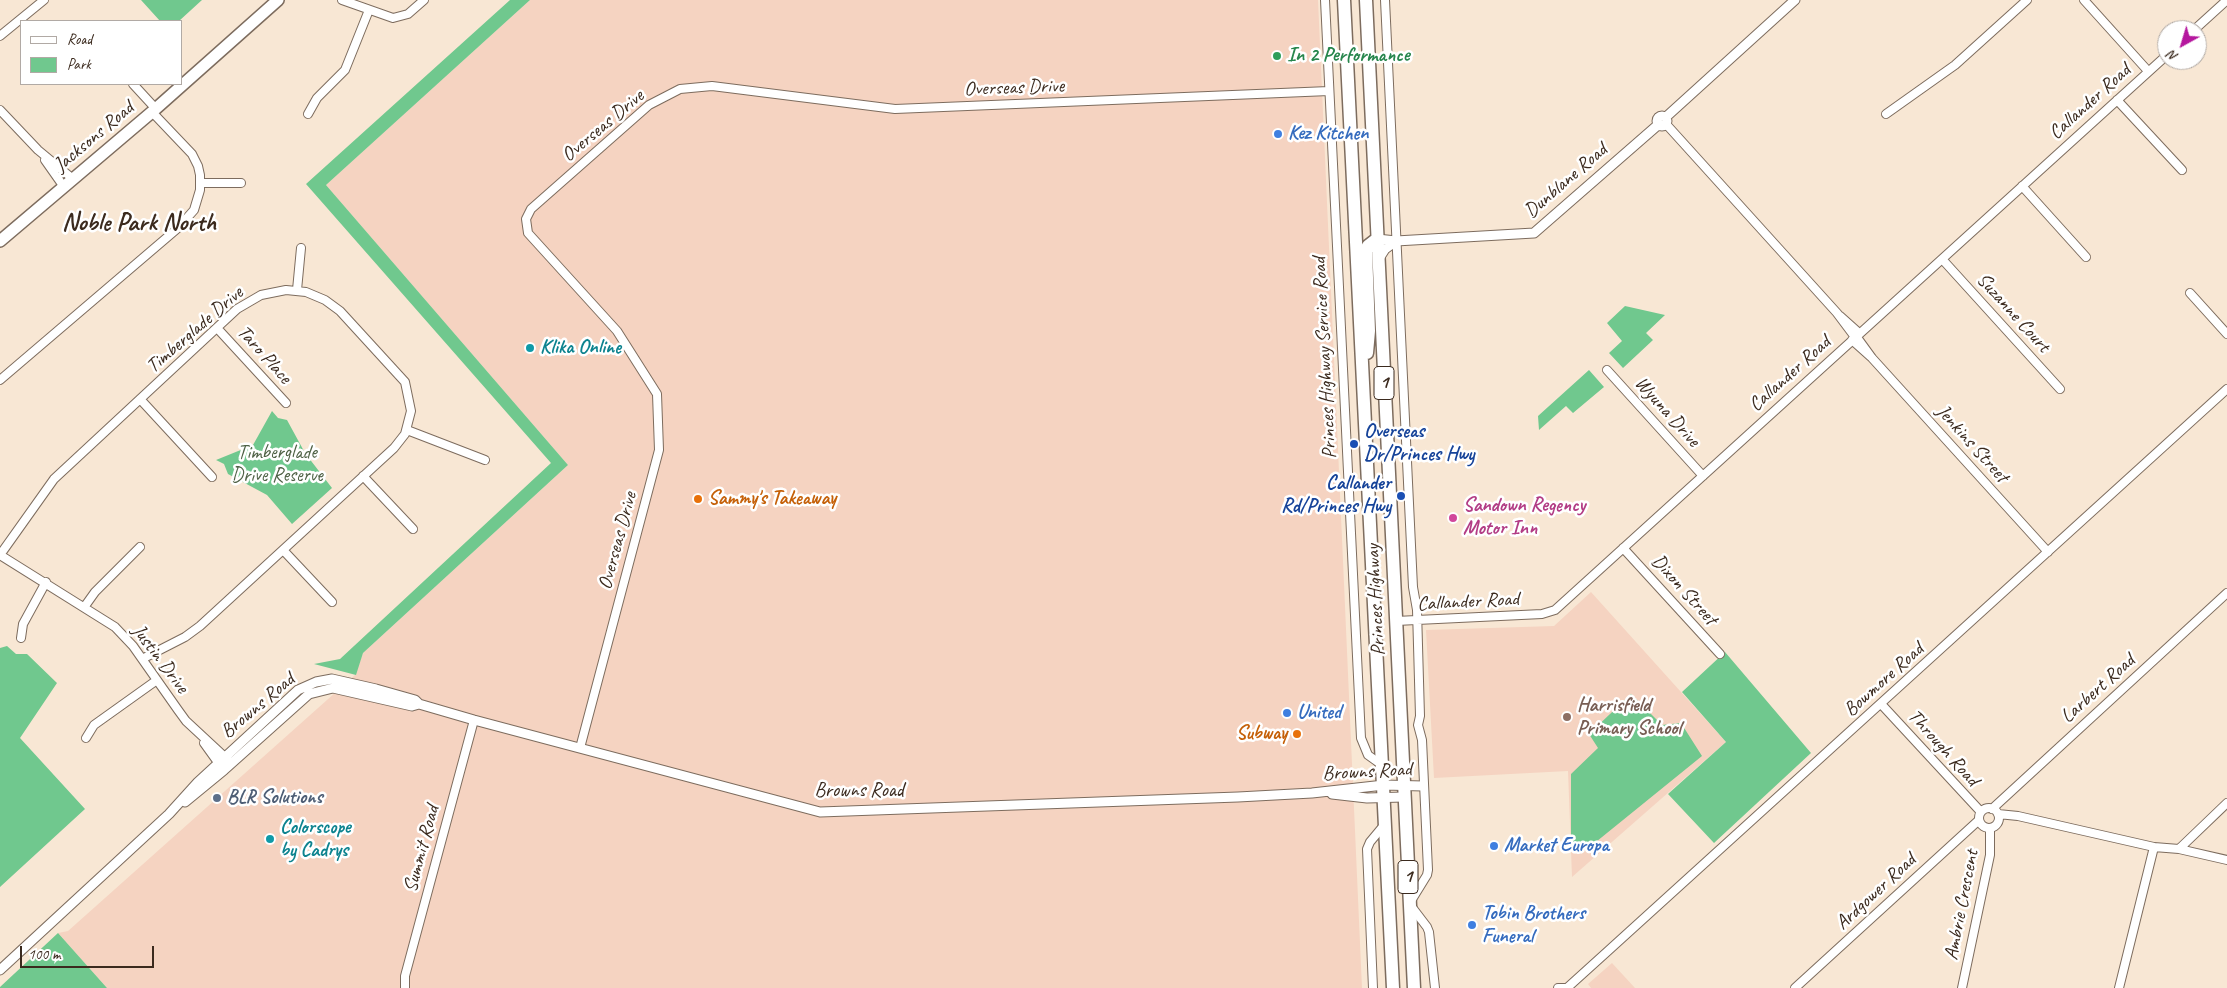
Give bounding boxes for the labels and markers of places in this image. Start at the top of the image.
place label: In 2 Performance [1287,44,1409,68]
marker: In 2 Performance [1271,50,1283,62]
place label: Kez Kitchen [1288,122,1368,146]
marker: Kez Kitchen [1272,128,1284,140]
place label: Klika Online [540,336,621,360]
marker: Klika Online [524,342,536,354]
place label: Overseas Dr/Princes Hwy [1364,420,1474,467]
marker: Overseas Dr/Princes Hwy [1348,438,1360,450]
place label: Callander Rd/Princes Hwy [1281,472,1391,519]
place label: Sammy's Takeaway [708,487,836,511]
marker: Callander Rd/Princes Hwy [1395,490,1407,502]
marker: Sammy's Takeaway [692,493,704,505]
place label: Sandown Regency Motor Inn [1463,494,1585,541]
marker: Sandown Regency Motor Inn [1447,512,1459,524]
place label: Harrisfield Primary School [1577,694,1681,741]
place label: United [1297,701,1341,725]
marker: United [1281,707,1293,719]
marker: Harrisfield Primary School [1561,711,1573,723]
place label: Subway [1236,722,1287,746]
marker: Subway [1291,728,1303,740]
place label: BLR Solutions [227,786,322,810]
marker: BLR Solutions [211,792,223,804]
place label: Colorscope by Cadrys [280,816,351,863]
marker: Colorscope by Cadrys [264,833,276,845]
place label: Market Europa [1504,834,1609,858]
marker: Market Europa [1488,840,1500,852]
place label: Tobin Brothers Funeral [1482,902,1585,949]
marker: Tobin Brothers Funeral [1466,919,1478,931]

